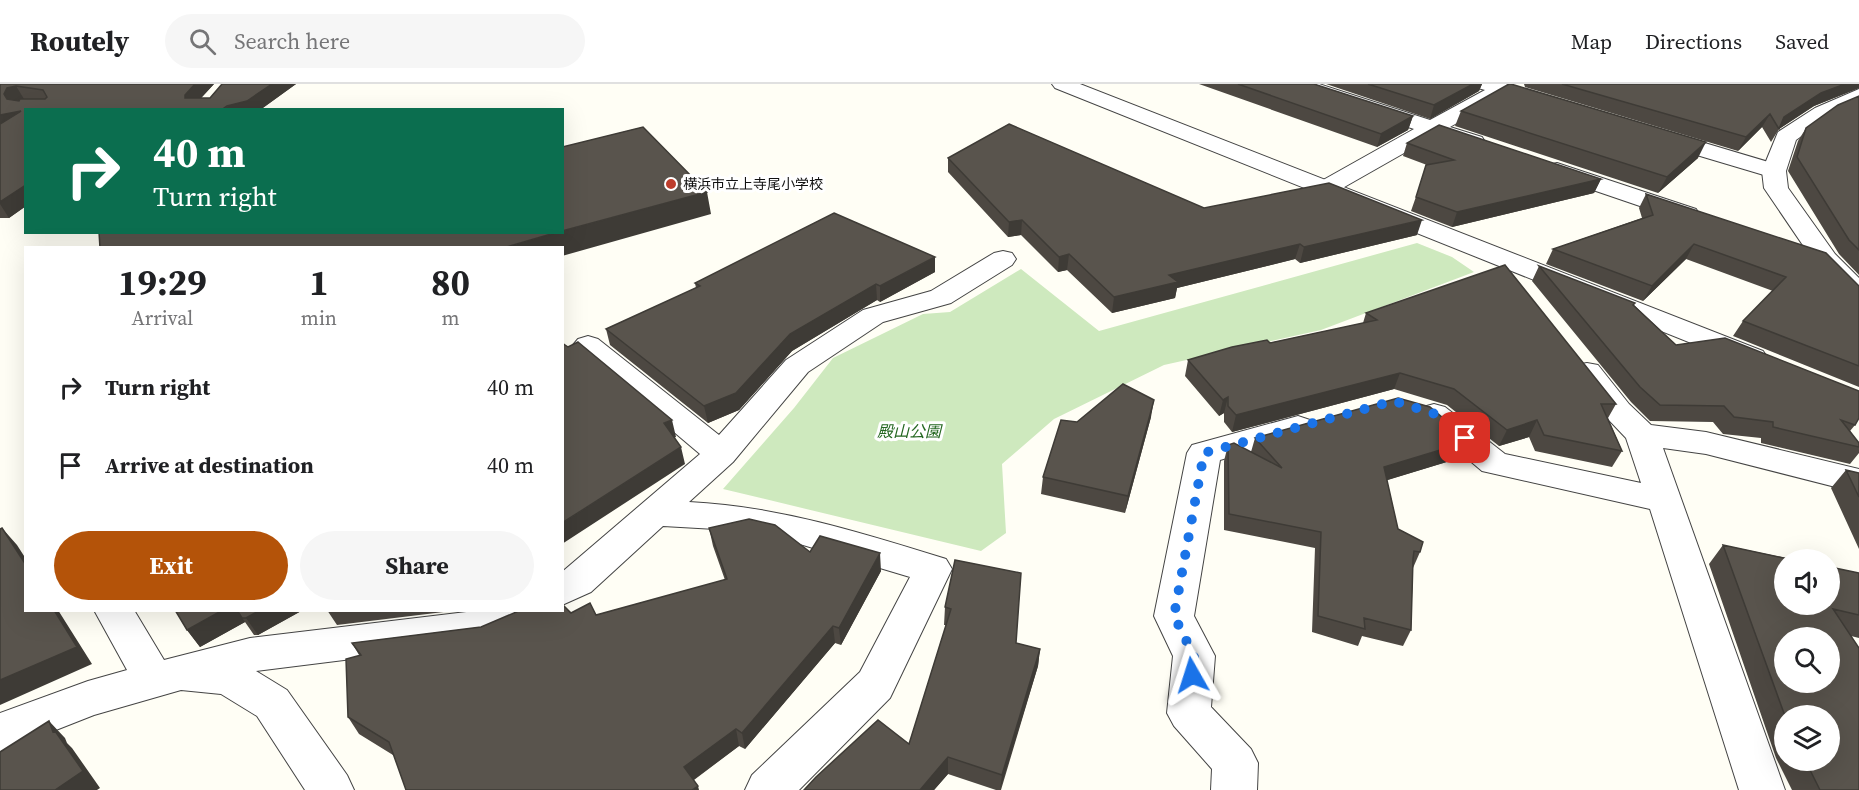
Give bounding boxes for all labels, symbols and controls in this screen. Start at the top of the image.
search box [165,14,585,68]
text: Routely [30,22,129,60]
icon: search [186,25,219,58]
text: Search here [234,26,350,56]
text: Map [1571,27,1612,56]
text: Directions [1645,27,1742,56]
text: Saved [1775,27,1829,56]
text: 40 m [153,123,246,181]
icon: right [54,132,132,210]
place label: 横浜市立上寺尾小学校 [683,174,823,194]
marker: 横浜市立上寺尾小学校 [664,177,678,191]
text: Turn right [153,178,277,215]
text: 19:29 [118,258,207,307]
text: 1 [309,258,329,307]
text: 80 [431,258,470,307]
text: Arrival [132,304,193,332]
text: min [301,304,337,332]
text: m [441,304,460,332]
icon: right [54,371,87,404]
text: Turn right [105,372,210,402]
text: 40 m [487,372,534,402]
pin [1439,412,1490,463]
park label: 殿山公園 [877,420,943,442]
icon: arrive [1448,421,1481,454]
icon: arrive [54,449,87,482]
text: Arrive at destination [105,450,314,480]
text: 40 m [487,450,534,480]
button: Exit [54,531,288,600]
button: Share [300,531,534,600]
map controls [1774,549,1840,771]
button: sound [1774,549,1840,615]
button: search [1774,627,1840,693]
position arrow [1160,643,1224,707]
button: layers [1774,705,1840,771]

